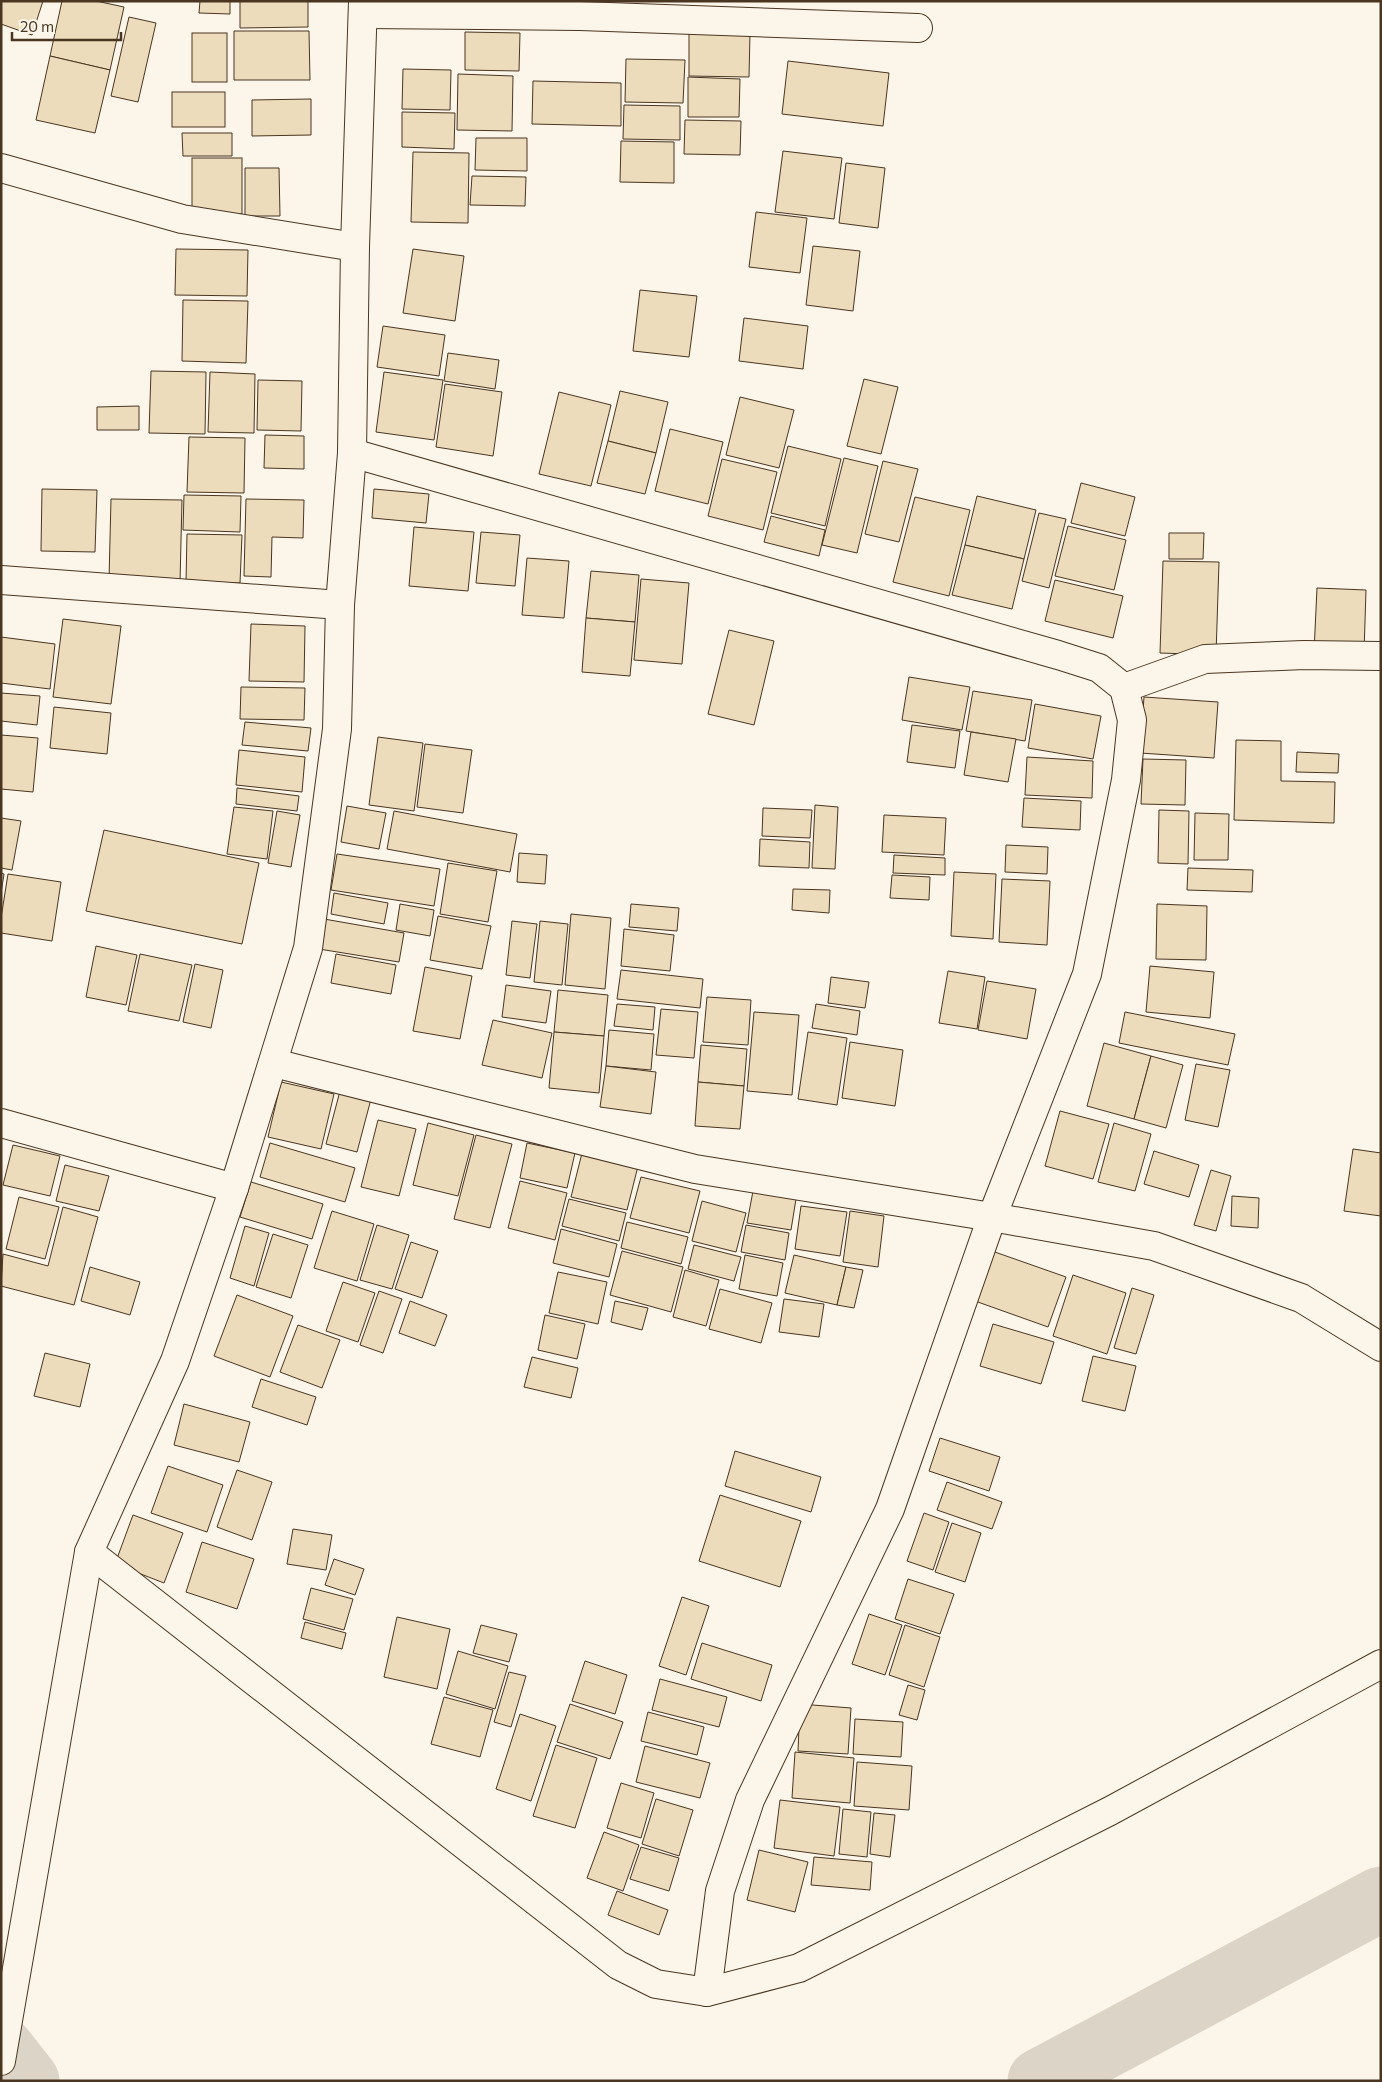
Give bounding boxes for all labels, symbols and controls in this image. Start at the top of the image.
scale bar [12,10,121,42]
text: 20 m [20,17,54,35]

